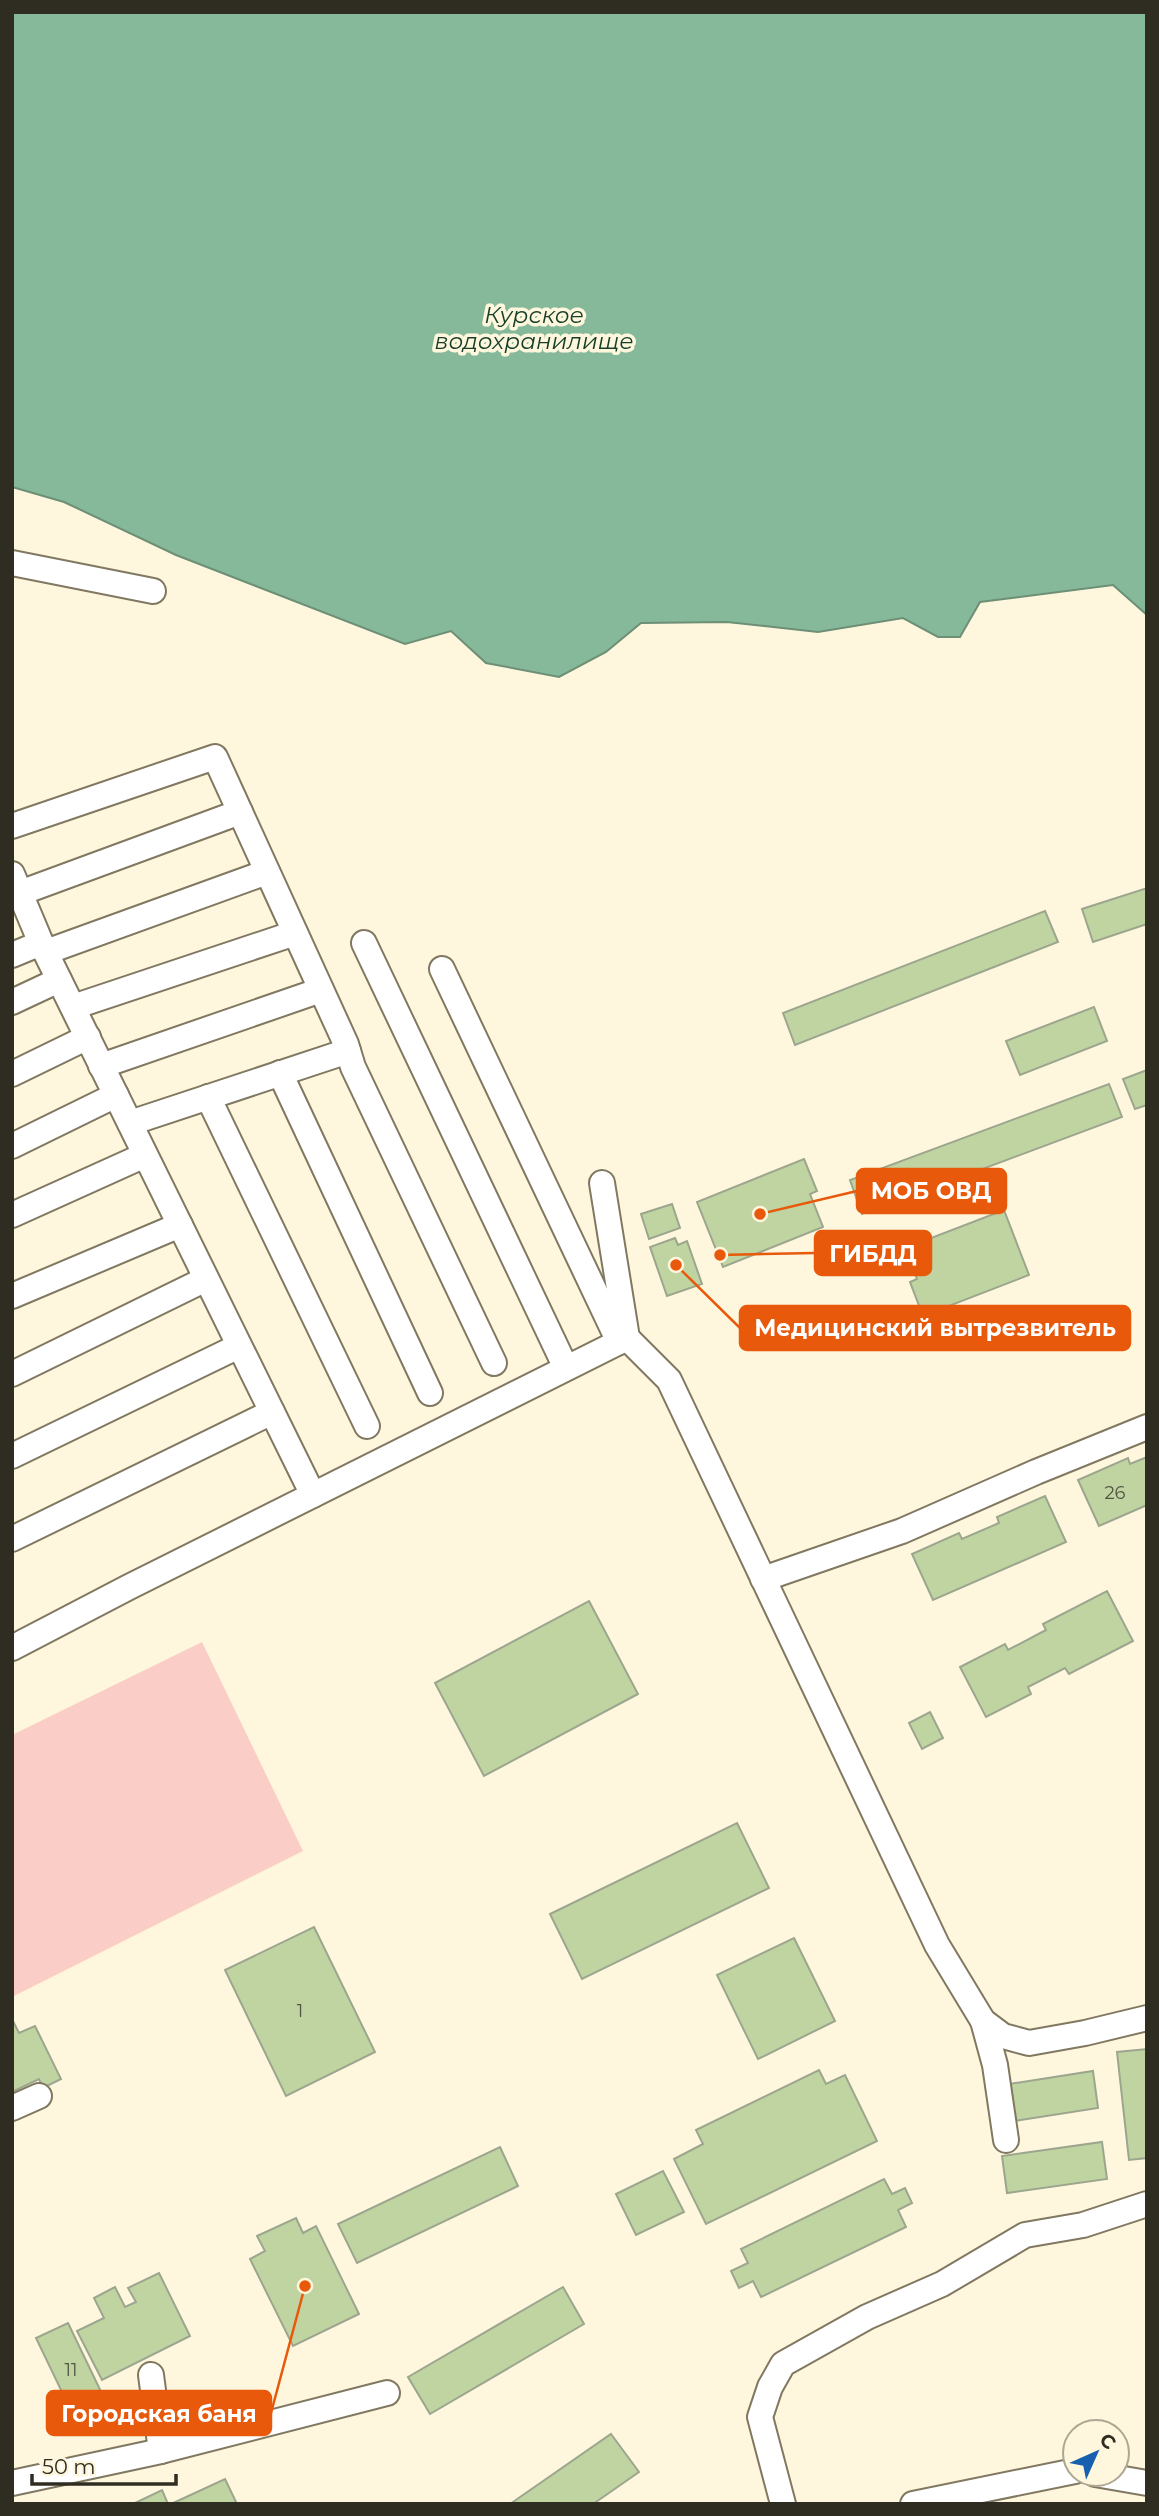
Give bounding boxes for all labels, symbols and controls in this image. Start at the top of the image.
water label: Курское водохранилище [434,301,634,355]
callout: МОБ ОВД [857,1169,1006,1213]
text: МОБ ОВД [871,1177,991,1205]
callout: ГИБДД [815,1231,931,1275]
text: ГИБДД [829,1240,917,1268]
callout: Медицинский вытрезвитель [740,1306,1130,1350]
text: Медицинский вытрезвитель [754,1314,1116,1342]
house number: 26 [1104,1482,1126,1504]
house number: 1 [297,2000,303,2022]
house number: 11 [65,2359,78,2381]
callout: Городская баня [47,2391,271,2435]
text: Городская баня [61,2400,257,2428]
north arrow [1061,2418,1131,2488]
text: С [1095,2428,1121,2454]
scale bar [32,2442,175,2486]
text: 50 m [42,2454,96,2479]

